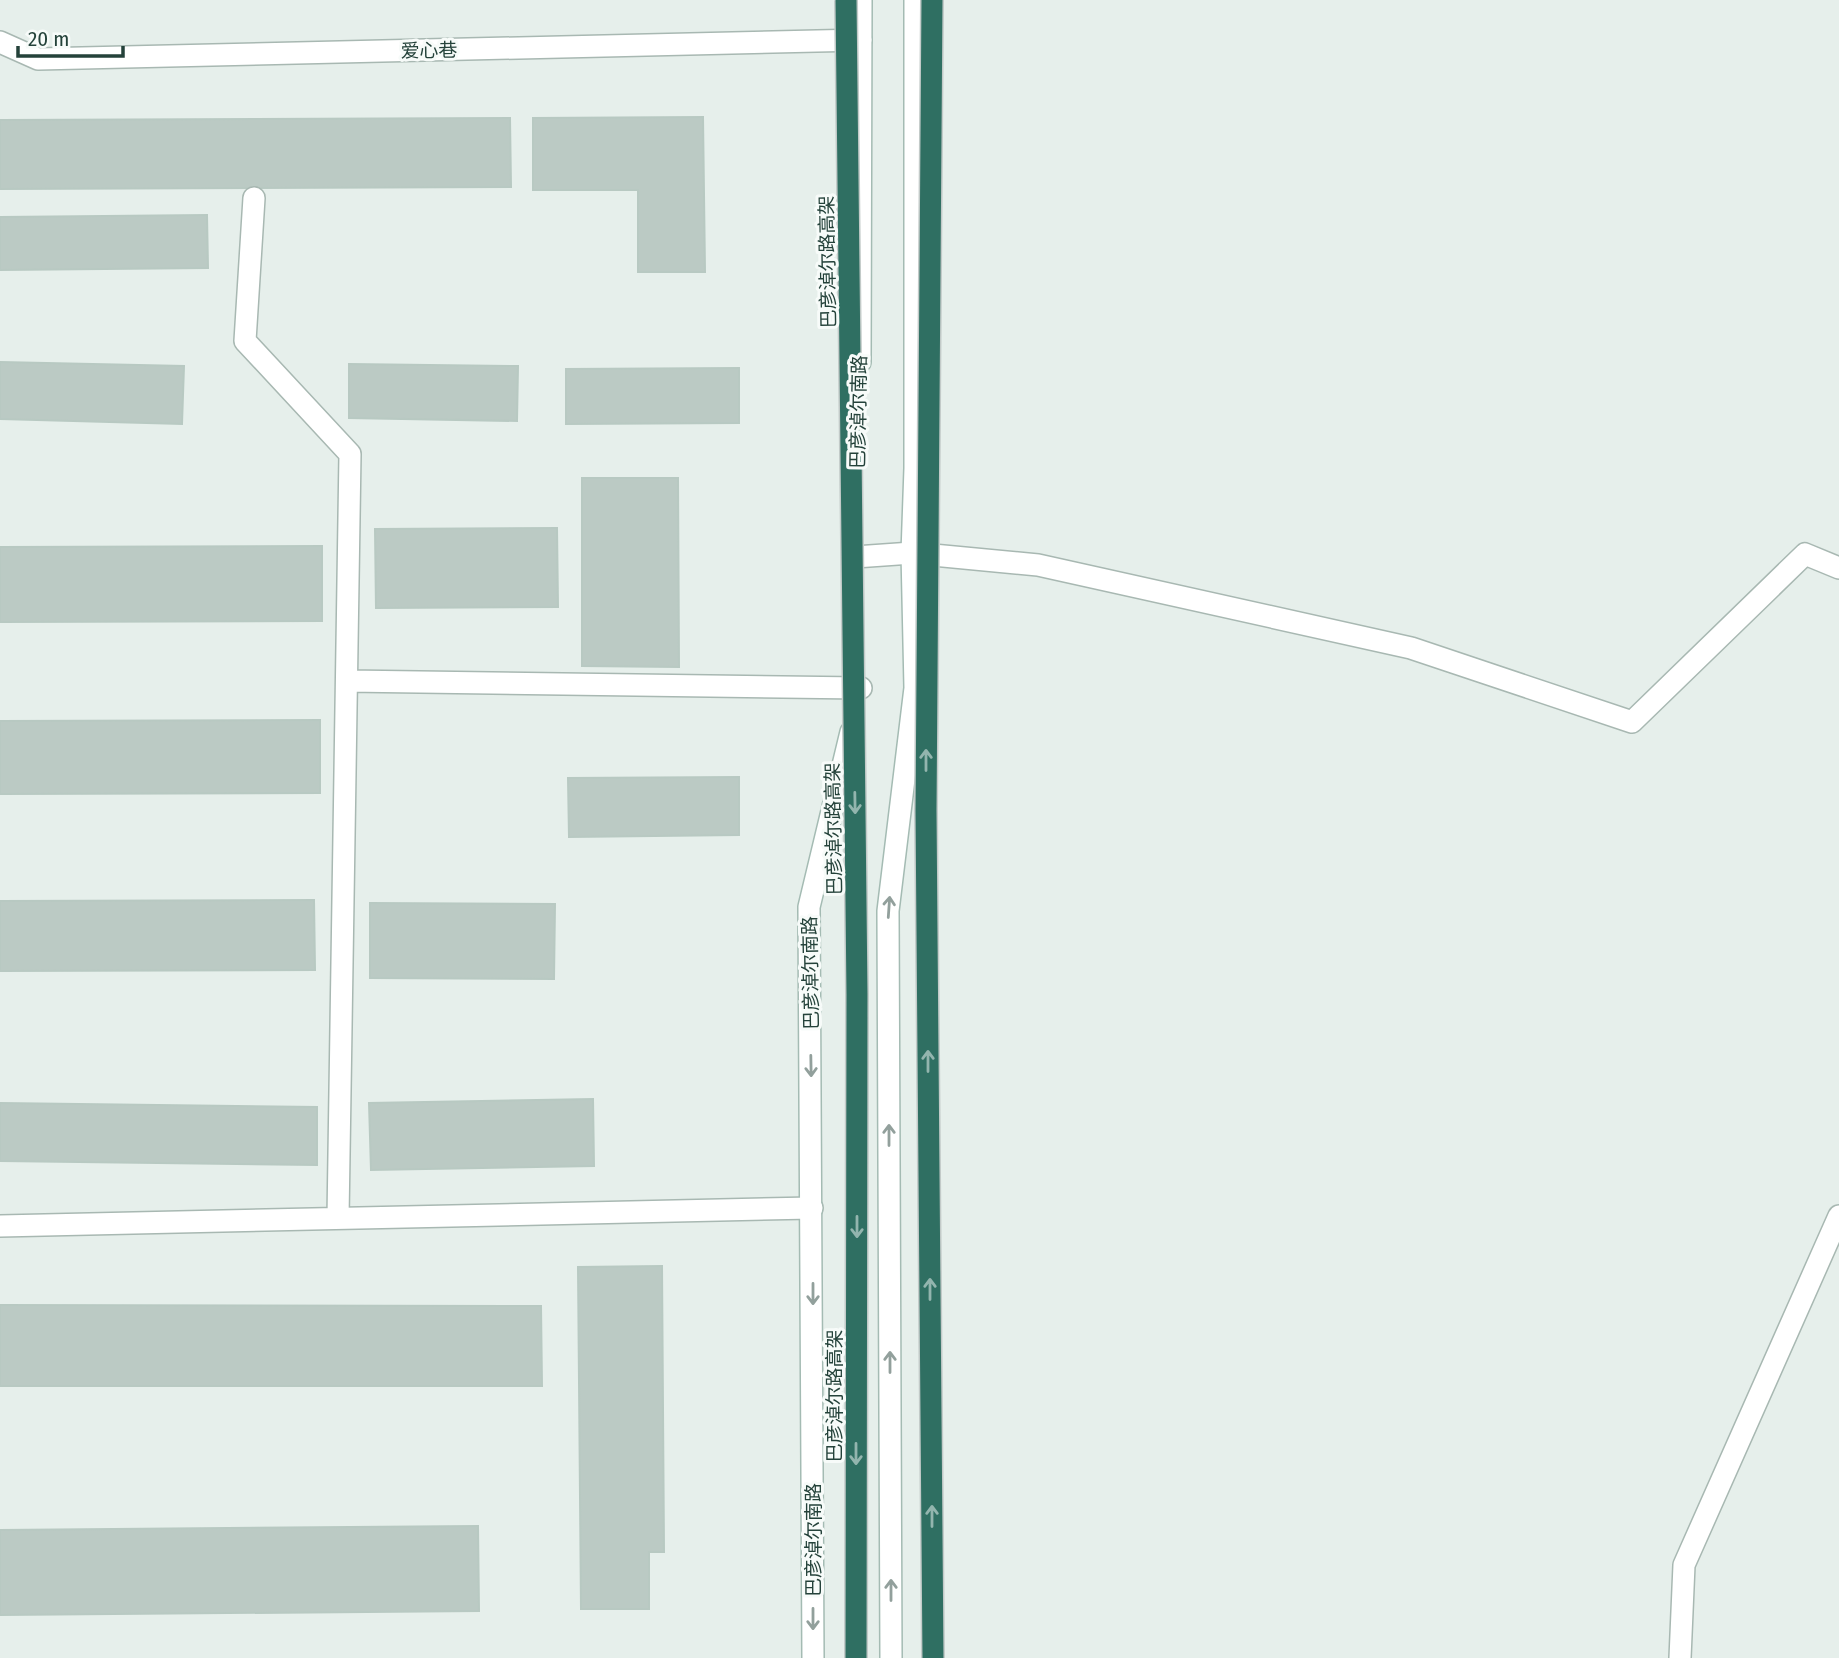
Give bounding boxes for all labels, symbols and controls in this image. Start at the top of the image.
scale bar [18,14,122,58]
text: 20 m [28,26,69,52]
street label: 爱心巷 [400,39,458,62]
street label: 巴彦淖尔路高架 [815,195,840,329]
street label: 巴彦淖尔南路 [846,355,871,469]
one-way arrow [919,749,933,772]
street label: 巴彦淖尔路高架 [821,762,846,896]
one-way arrow [848,791,862,814]
one-way arrow [883,897,896,919]
street label: 巴彦淖尔南路 [798,916,823,1030]
one-way arrow [921,1050,935,1073]
one-way arrow [804,1055,818,1078]
one-way arrow [882,1124,896,1147]
one-way arrow [850,1215,864,1238]
one-way arrow [923,1278,937,1301]
one-way arrow [806,1282,820,1305]
street label: 巴彦淖尔路高架 [823,1329,846,1463]
one-way arrow [883,1351,897,1374]
one-way arrow [849,1442,863,1465]
street label: 巴彦淖尔南路 [802,1483,825,1597]
one-way arrow [925,1505,939,1528]
one-way arrow [884,1579,898,1602]
one-way arrow [806,1608,820,1631]

